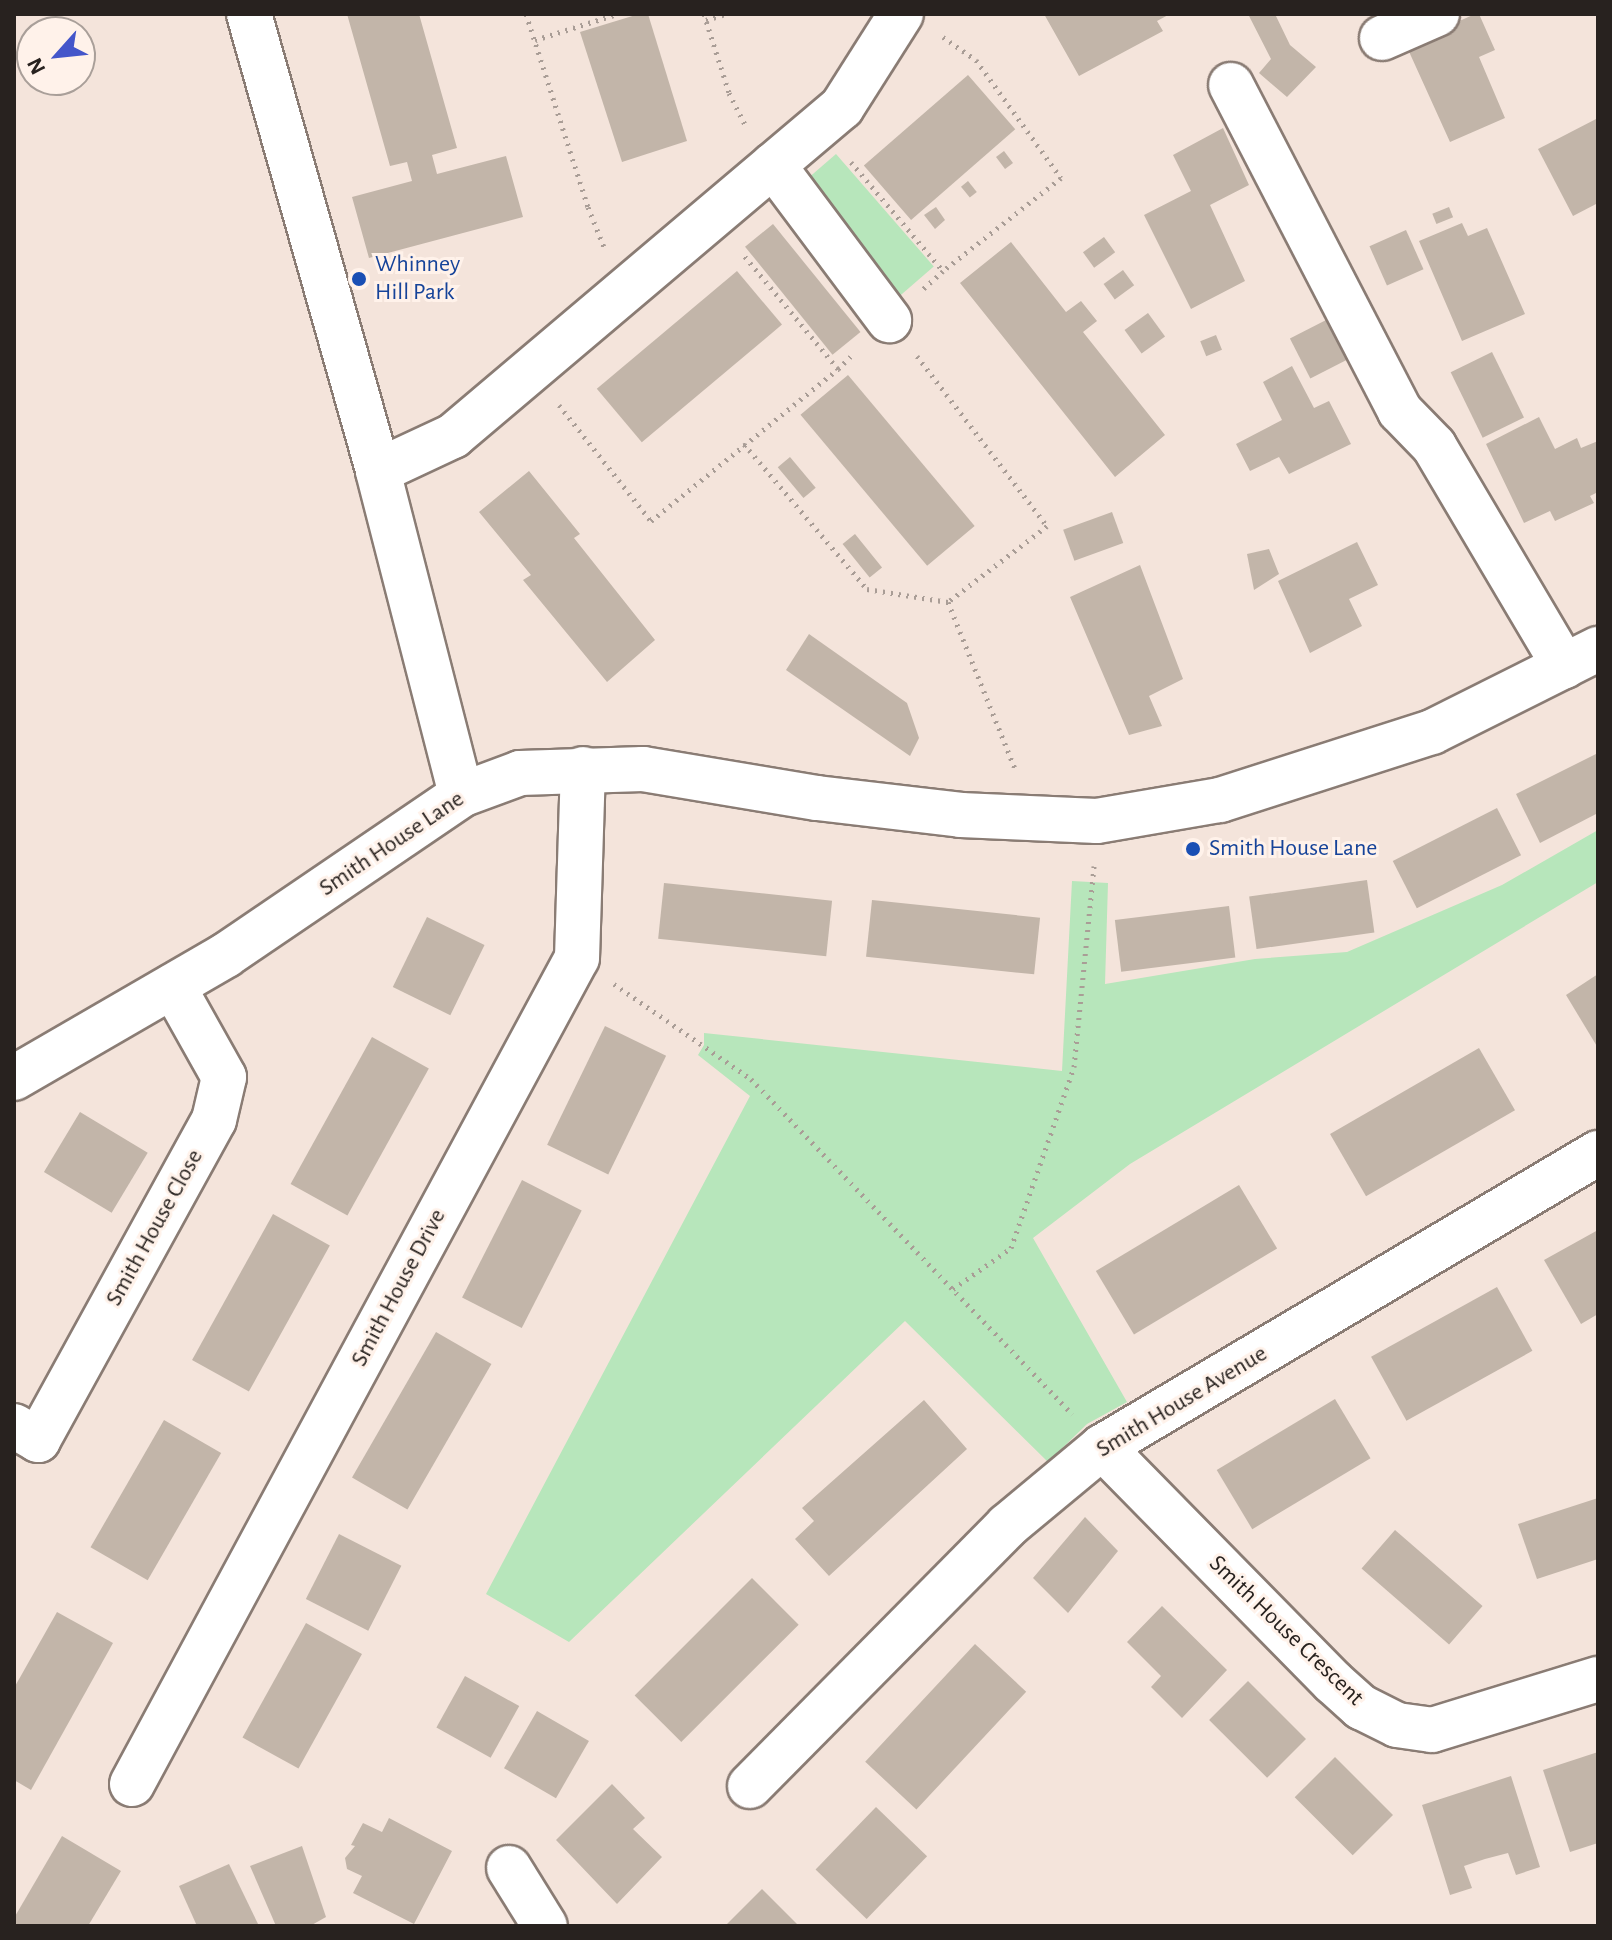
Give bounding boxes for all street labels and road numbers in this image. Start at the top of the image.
street label: Smith House Lane [314,785,470,903]
street label: Smith House Close [100,1145,210,1311]
street label: Smith House Drive [345,1204,453,1372]
street label: Smith House Avenue [1091,1340,1273,1464]
street label: Smith House Crescent [1203,1550,1369,1712]

